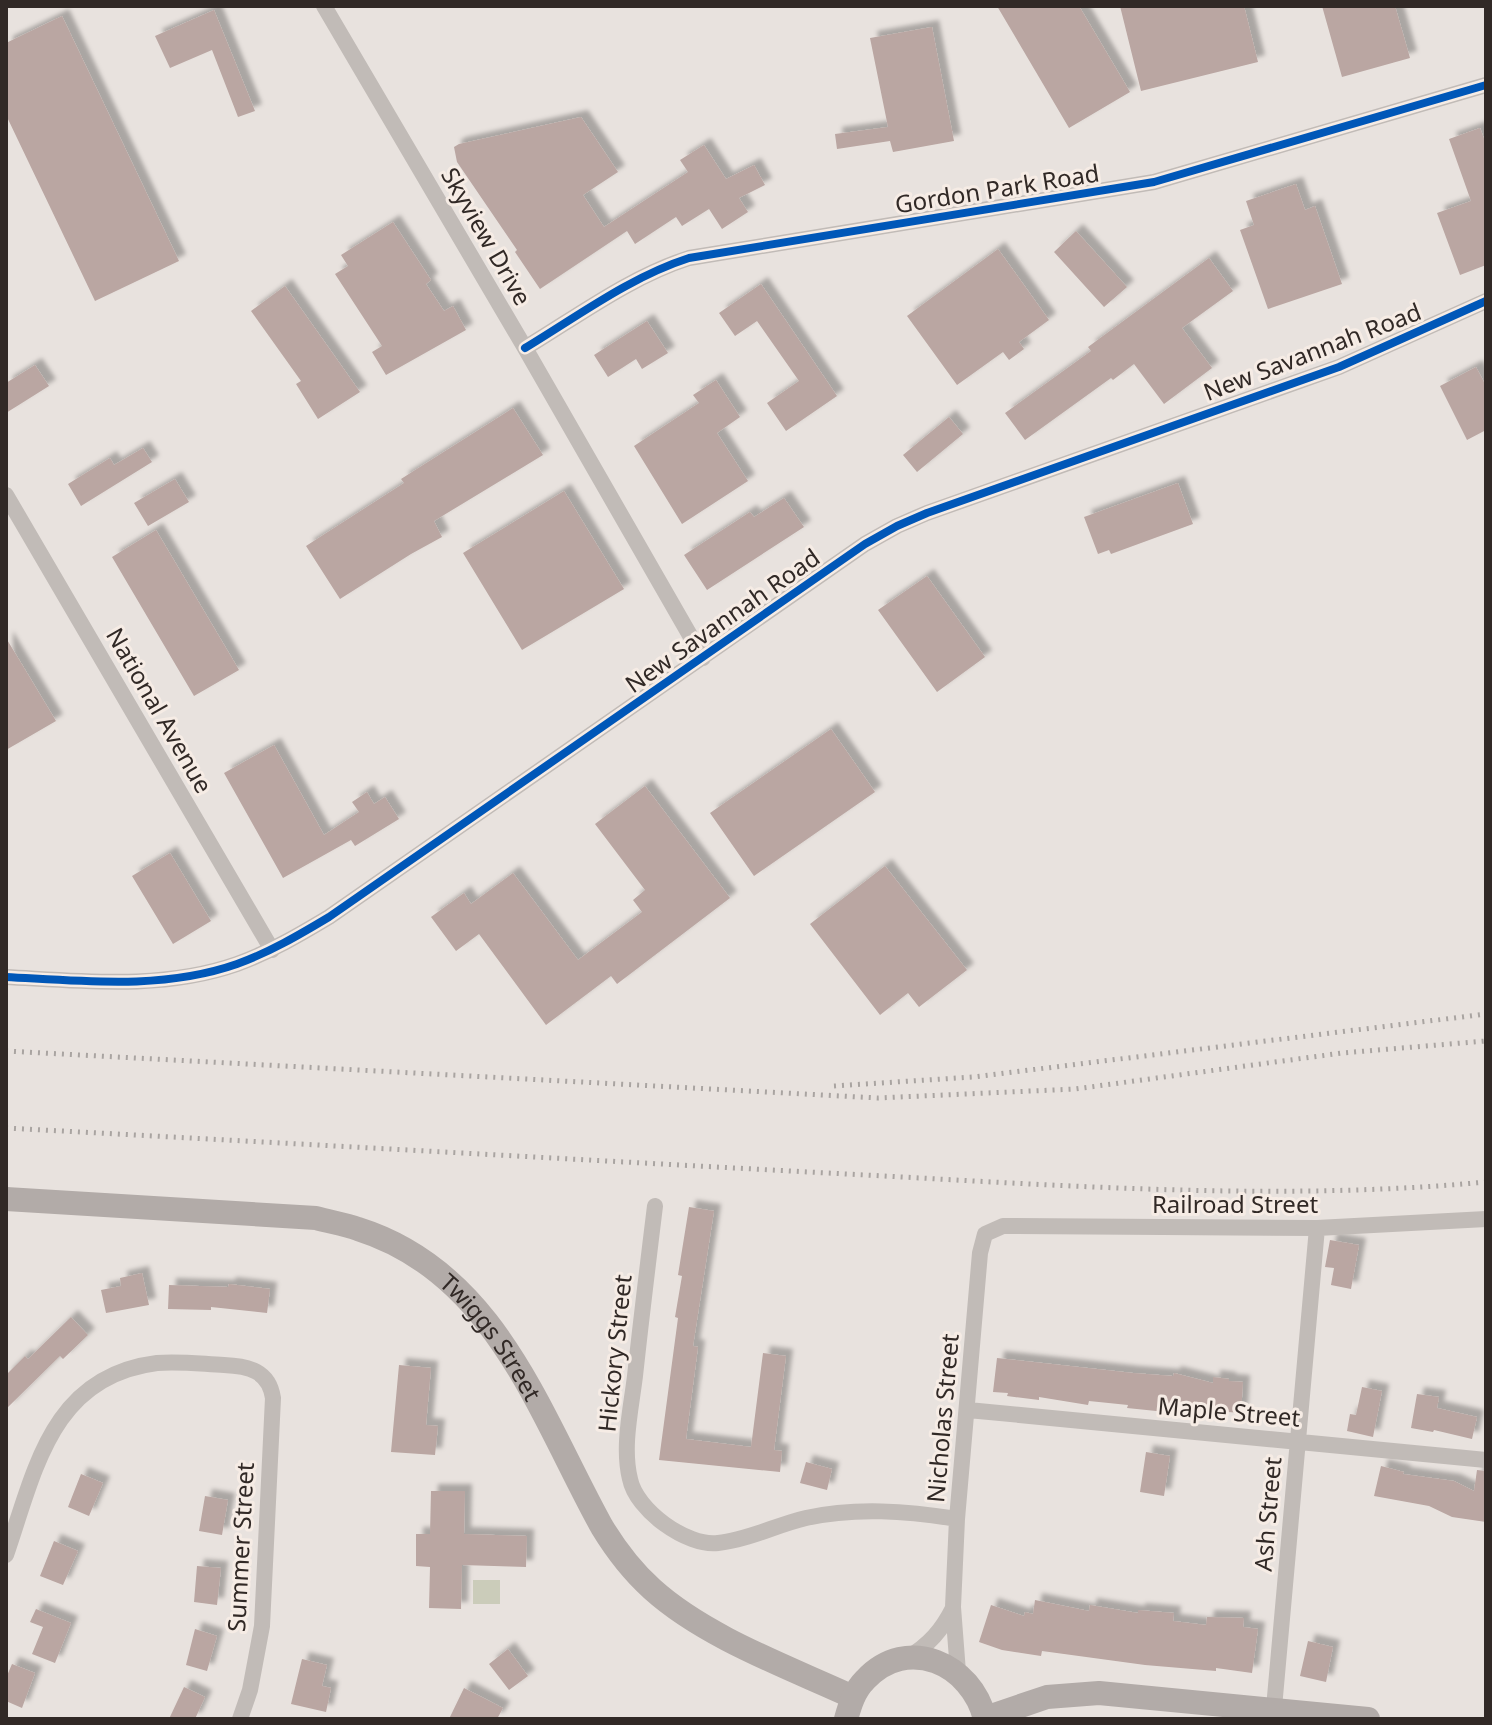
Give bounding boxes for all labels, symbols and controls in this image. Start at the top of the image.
street label: Gordon Park Road [892,156,1102,220]
street label: Skyview Drive [434,161,540,311]
street label: New Savannah Road [1198,294,1426,408]
street label: New Savannah Road [618,540,826,700]
street label: National Avenue [99,621,221,799]
street label: Railroad Street [1152,1187,1318,1220]
street label: Twiggs Street [434,1265,550,1407]
street label: Hickory Street [589,1272,639,1433]
street label: Nicholas Street [918,1332,966,1504]
street label: Maple Street [1156,1388,1302,1434]
street label: Ash Street [1246,1455,1288,1573]
street label: Summer Street [219,1461,261,1633]

